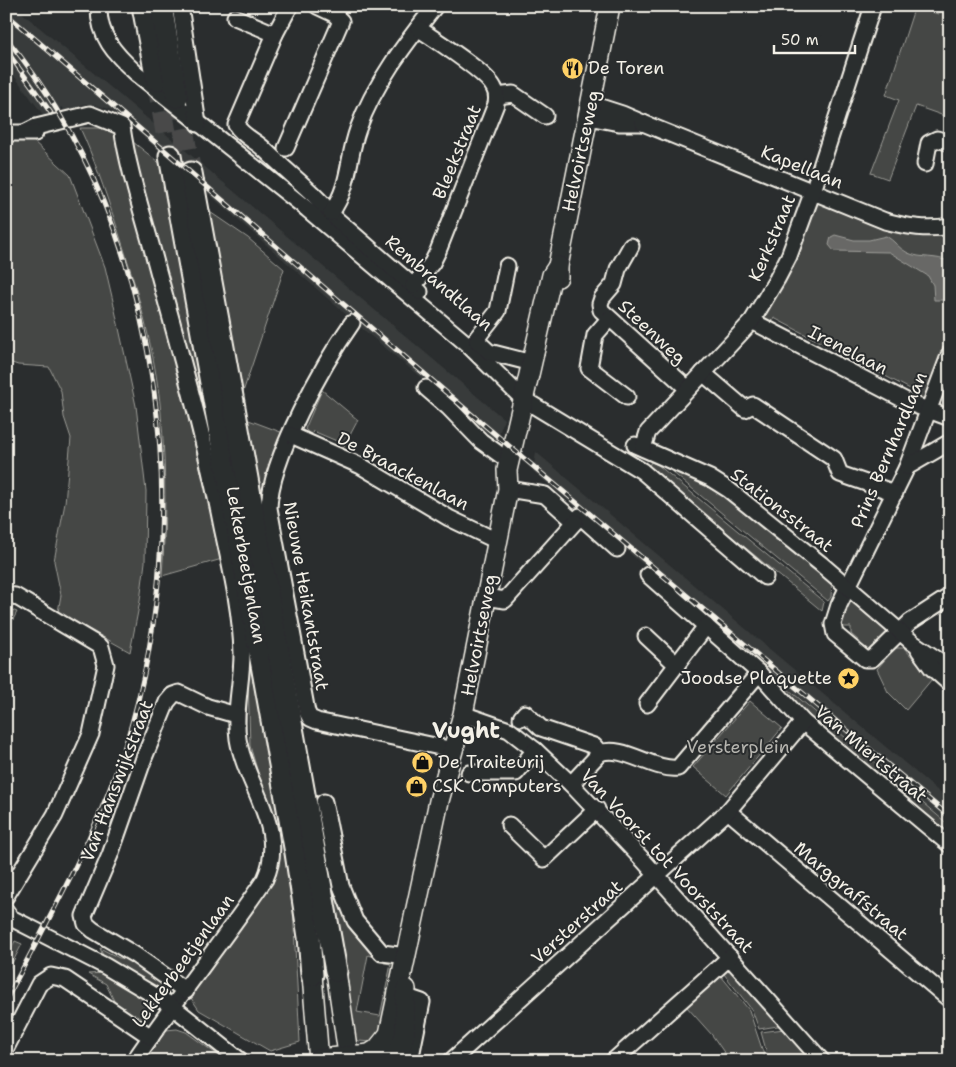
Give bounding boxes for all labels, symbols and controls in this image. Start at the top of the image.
scale bar [774,22,855,54]
text: 50 m [781,30,819,50]
restaurant icon: De Toren [560,56,584,80]
place label: De Toren [588,56,664,80]
street label: Helvoirtseweg [556,88,606,214]
street label: Bleekstraat [427,101,487,203]
street label: Kapellaan [757,140,847,194]
street label: Kerkstraat [743,191,801,285]
street label: Rembrandtlaan [380,230,498,336]
street label: Steenweg [613,294,691,370]
street label: Irenelaan [804,320,892,380]
street label: Prins Bernhardlaan [845,368,933,532]
street label: De Braackenlaan [333,426,473,516]
street label: Stationsstraat [726,462,838,558]
street label: Lekkerbeetjenlaan [220,484,272,646]
street label: Nieuwe Heikantstraat [278,500,334,693]
street label: Helvoirtseweg [455,572,503,698]
place label: Joodse Plaquette [680,666,832,690]
place icon: Joodse Plaquette [836,666,860,690]
street label: Van Hanswijkstraat [75,697,159,865]
street label: Van Miertstraat [810,700,932,808]
district label: Vught [432,716,500,745]
park label: Versterplein [686,735,790,759]
shop icon: De Traiteurij [410,750,434,774]
place label: De Traiteurij [438,750,544,774]
street label: Van Voorst tot Voorststraat [575,764,759,958]
shop icon: CSK Computers [404,774,428,798]
place label: CSK Computers [432,774,562,798]
street label: Marggraffstraat [789,836,913,946]
street label: Versterstraat [526,874,628,970]
street label: Lekkerbeetjenlaan [126,889,240,1033]

